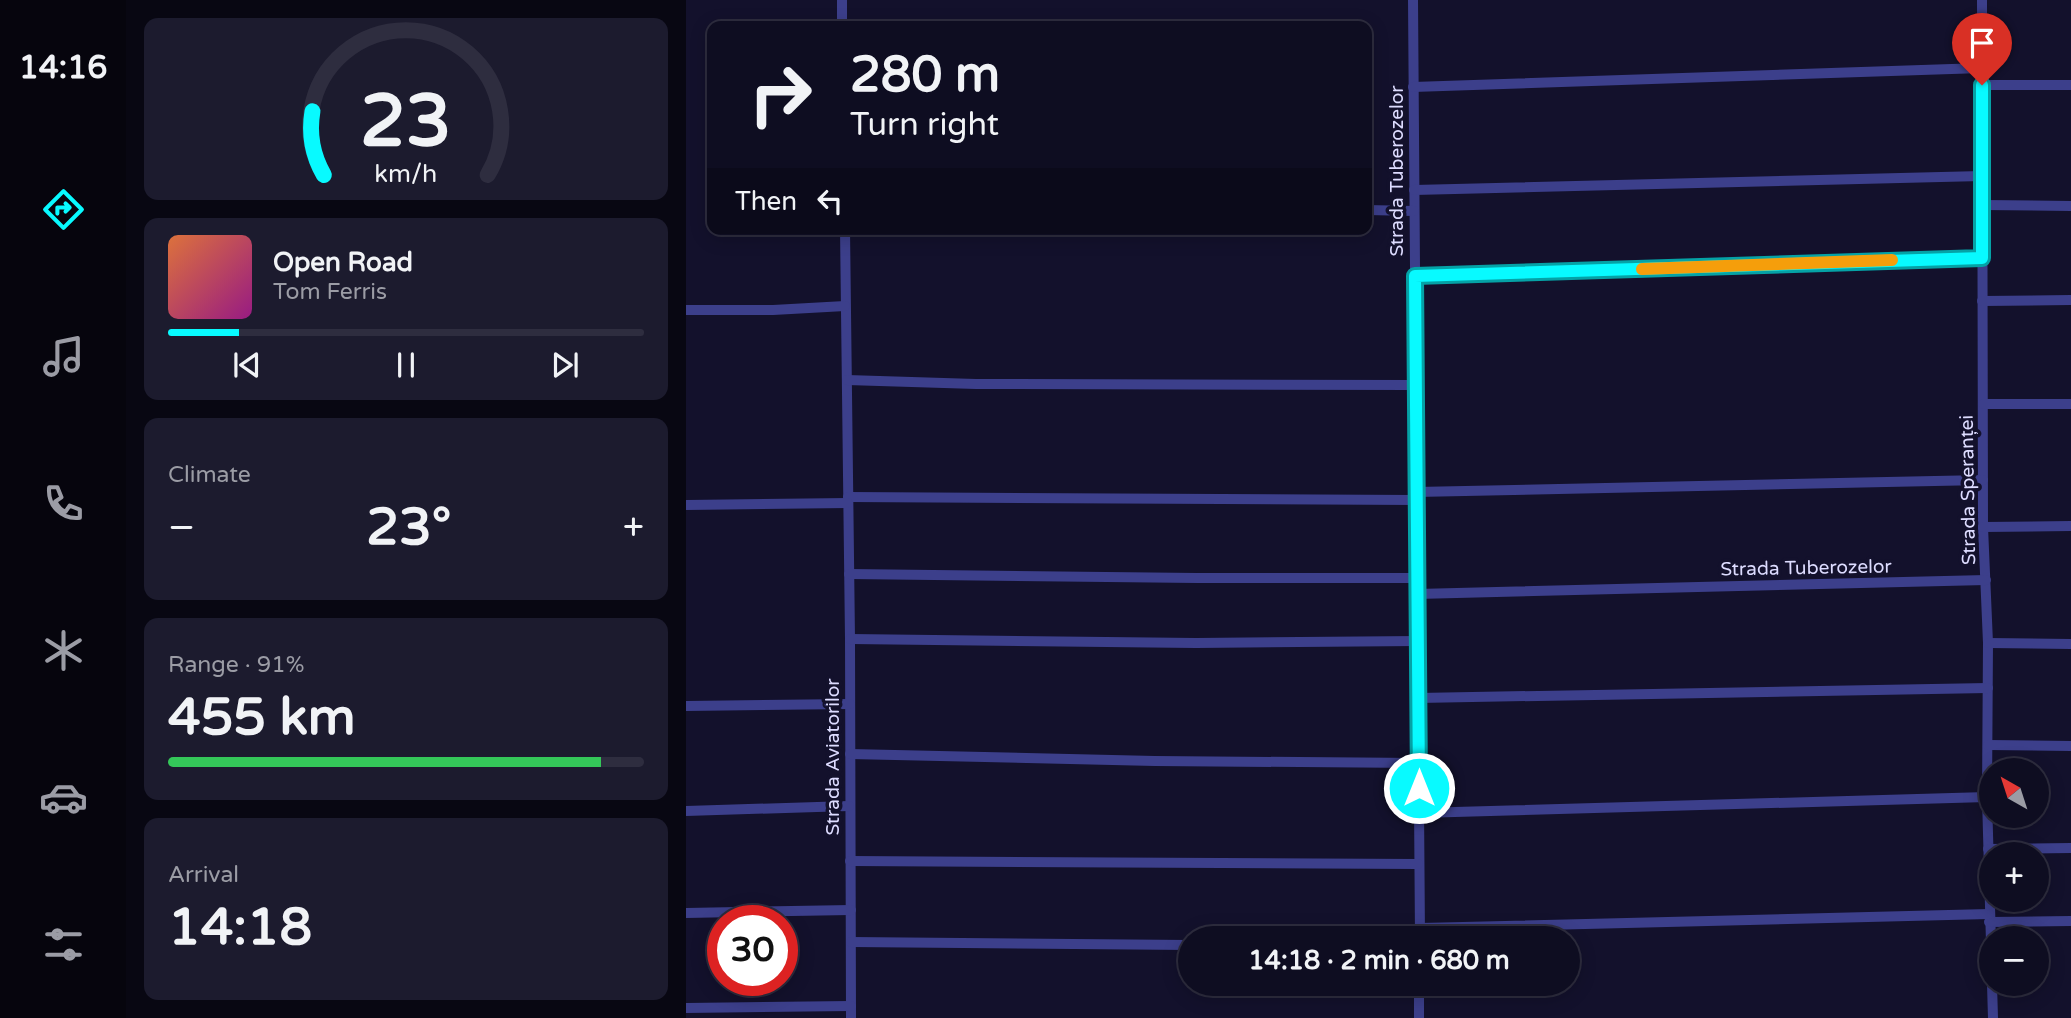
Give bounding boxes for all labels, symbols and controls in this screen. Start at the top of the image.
pin [1952,13,2012,85]
icon: arrive [1963,24,2001,62]
text: 280 m [850,46,1000,105]
text: 14:16 [19,49,107,87]
icon: right [735,49,826,140]
text: 23 [360,78,452,166]
street label: Strada Tuberozelor [1386,85,1408,257]
text: Turn right [850,106,999,144]
text: km/h [375,159,437,189]
icon: left [811,182,849,220]
icon: directions [39,185,88,234]
text: Then [735,186,797,217]
text: Open Road [273,247,413,278]
text: Tom Ferris [273,278,387,306]
icon: music [39,332,88,381]
icon: previous [228,346,266,384]
icon: pause [387,346,425,384]
icon: next [546,346,584,384]
street label: Strada Speranței [1956,415,1980,565]
text: Climate [168,461,251,489]
icon: phone [39,479,88,528]
text: 23° [366,496,451,559]
text: − [168,505,195,551]
text: + [623,505,644,551]
street label: Strada Tuberozelor [1720,555,1893,580]
icon: climate [39,626,88,675]
text: Range · 91% [168,651,304,679]
street label: Strada Aviatorilor [822,678,844,836]
text: 455 km [168,686,356,749]
position arrow [1382,751,1456,825]
north arrow [1979,758,2049,828]
map controls [1979,758,2049,996]
icon: car [39,773,88,822]
button: + [1979,842,2049,912]
text: Arrival [168,861,239,889]
text: 14:18 [168,896,312,959]
speed limit sign: 30 [707,905,798,996]
icon: filters [39,920,88,969]
button: − [1979,926,2049,996]
text: 14:18 · 2 min · 680 m [1248,945,1510,976]

